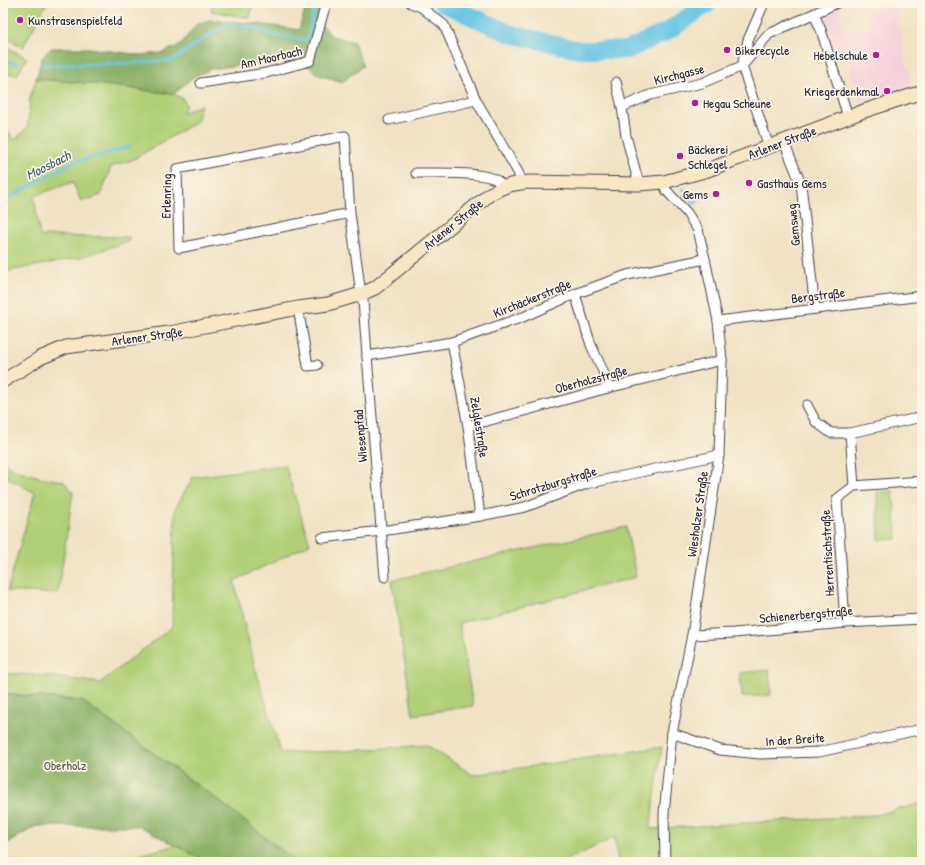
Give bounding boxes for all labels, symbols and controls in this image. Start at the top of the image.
place label: Kunstrasenspielfeld [28,11,122,29]
marker: Kunstrasenspielfeld [15,15,25,25]
street label: Am Moorbach [239,41,304,73]
place label: Bikerecycle [735,41,789,59]
marker: Bikerecycle [722,45,732,55]
place label: Hebelschule [813,46,868,64]
marker: Hebelschule [871,50,881,60]
street label: Kirchgasse [652,59,706,89]
place label: Kriegerdenkmal [804,82,880,100]
marker: Kriegerdenkmal [882,86,892,96]
place label: Hegau Scheune [703,94,771,112]
marker: Hegau Scheune [690,98,700,108]
street label: Arlener Straße [745,121,819,163]
place label: Bäckerei Schlegel [688,140,728,173]
water label: Moosbach [22,145,74,184]
marker: Bäckerei Schlegel [675,151,685,161]
street label: Erlenring [157,173,175,219]
place label: Gasthaus Gems [757,174,827,192]
marker: Gasthaus Gems [744,178,754,188]
place label: Gems [683,185,708,203]
marker: Gems [711,189,721,199]
street label: Arlener Straße [420,194,486,254]
street label: Gemsweg [782,203,804,247]
street label: Kirchäckerstraße [490,274,574,322]
street label: Bergstraße [790,283,846,307]
street label: Arlener Straße [110,322,184,350]
street label: Oberholzstraße [553,361,629,397]
street label: Zelglestraße [466,395,494,459]
street label: Wiesenpfad [349,409,371,463]
street label: Schrotzburgstraße [507,461,599,505]
street label: Wiesholzer Straße [682,470,712,558]
street label: Herrentischstraße [816,509,838,597]
street label: Schienerbergstraße [759,601,853,627]
street label: In der Breite [765,728,825,750]
park label: Oberholz [44,756,87,774]

